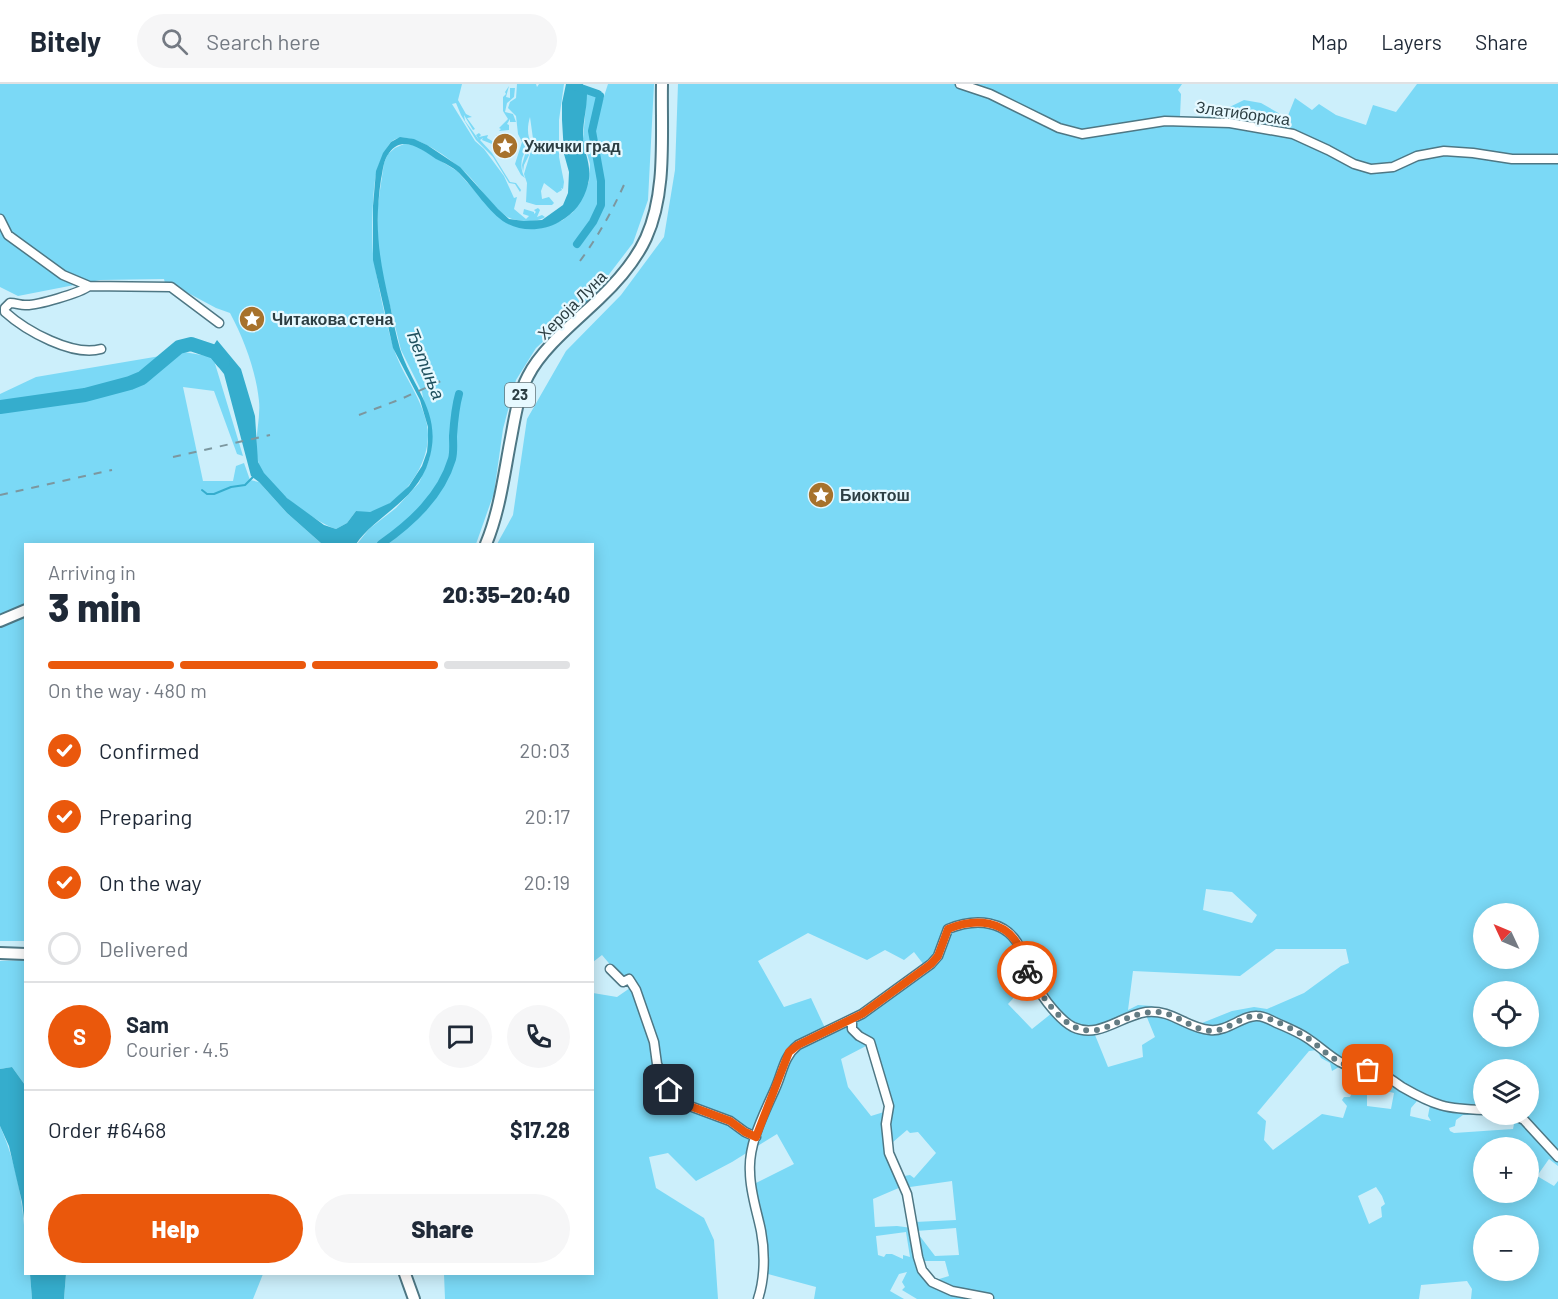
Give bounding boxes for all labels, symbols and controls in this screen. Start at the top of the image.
search box [137,14,557,68]
text: Bitely [30,24,101,58]
icon: search [158,25,191,58]
text: Search here [206,28,321,54]
text: Map [1311,29,1348,54]
text: Layers [1381,29,1442,54]
text: Share [1475,29,1528,54]
street label: Златиборска [1195,96,1292,129]
place icon: Ужички град [490,131,520,161]
place label: Ужички град [524,136,621,155]
street label: Хероја Луна [533,266,610,343]
place icon: Читакова стена [237,304,267,334]
place label: Читакова стена [272,309,393,328]
water label: Ђетиња [402,325,450,402]
road number: 23 [505,383,535,407]
place icon: Биоктош [806,480,836,510]
place label: Биоктош [840,485,910,504]
text: Arriving in [48,560,136,584]
text: 20:35–20:40 [442,581,570,607]
text: 3 min [48,583,141,630]
text: On the way · 480 m [48,678,207,702]
icon: check [48,734,81,767]
text: Confirmed [99,737,199,763]
text: 20:03 [520,738,570,762]
icon: check [48,800,81,833]
text: Preparing [99,803,192,829]
text: 20:17 [525,804,570,828]
icon: check [48,866,81,899]
text: On the way [99,869,202,895]
text: 20:19 [524,870,570,894]
north arrow [1473,903,1539,969]
map controls [1473,903,1539,1281]
text: Delivered [99,935,188,961]
courier [997,941,1057,1001]
icon: bike [1011,955,1044,988]
button: locate [1473,981,1539,1047]
button: chat [429,1005,492,1068]
button: phone [507,1005,570,1068]
text: Sam [126,1011,169,1037]
text: S [73,1023,86,1049]
text: Courier · 4.5 [126,1037,229,1061]
pin [1342,1044,1393,1095]
icon: bag [1351,1053,1384,1086]
button: layers [1473,1059,1539,1125]
pin [643,1064,694,1115]
icon: home [652,1073,685,1106]
text: Order #6468 [48,1116,166,1142]
text: $17.28 [510,1116,570,1142]
button: + [1473,1137,1539,1203]
button: Help [48,1194,303,1263]
button: Share [315,1194,570,1263]
button: − [1473,1215,1539,1281]

